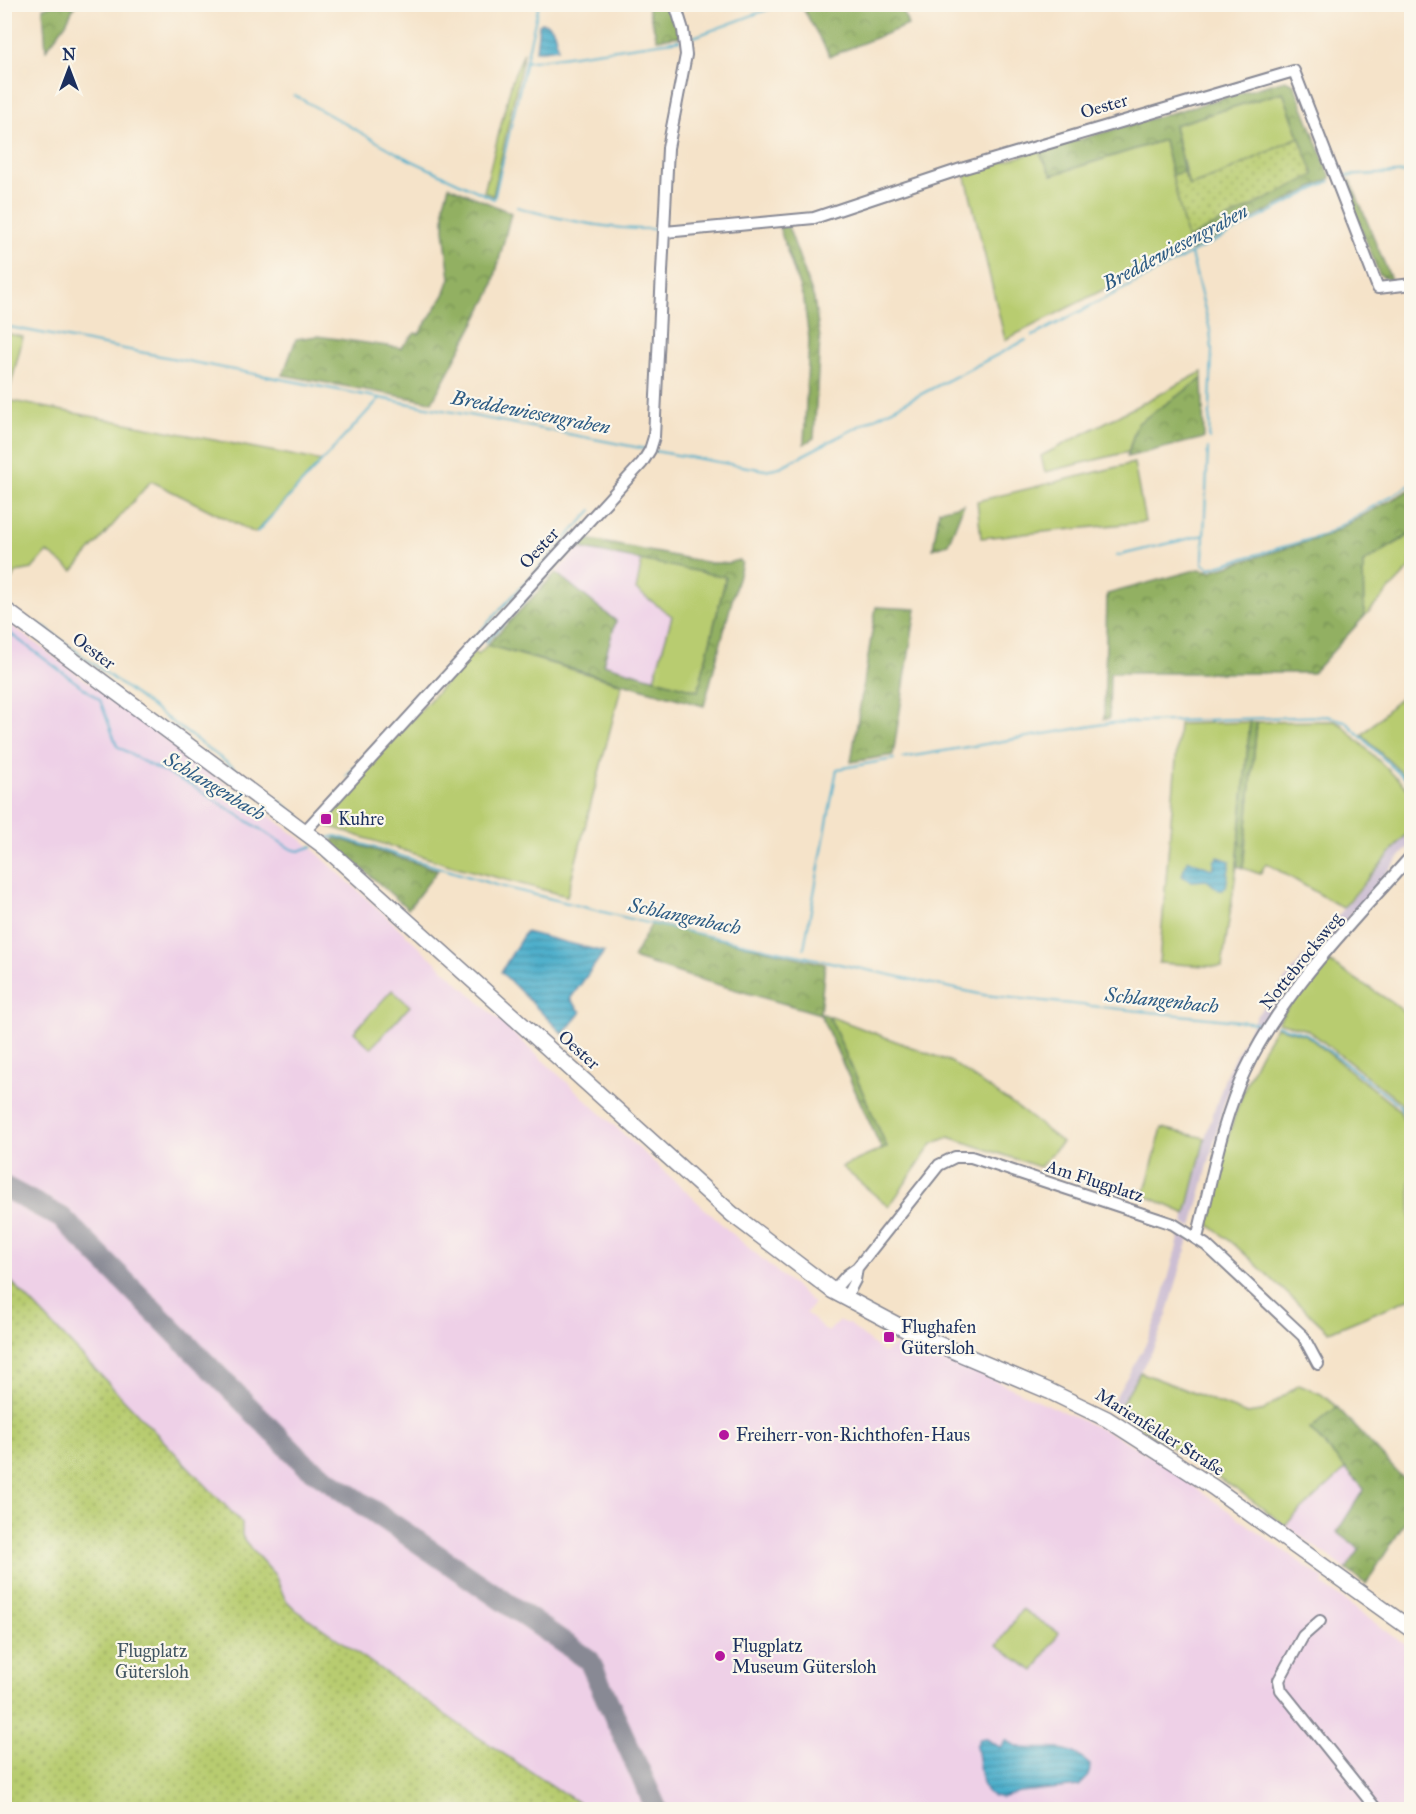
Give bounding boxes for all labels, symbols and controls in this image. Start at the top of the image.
north arrow [39,39,99,99]
text: N [62,45,76,64]
street label: Oester [1078,89,1131,123]
water label: Breddewiesengraben [1097,198,1252,296]
water label: Breddewiesengraben [449,385,613,439]
street label: Oester [514,523,564,573]
street label: Oester [68,628,120,674]
water label: Schlangenbach [159,746,270,826]
place label: Kuhre [338,808,384,830]
marker: Kuhre [319,812,333,826]
water label: Schlangenbach [626,892,743,940]
street label: Nottebrocksweg [1255,907,1348,1015]
water label: Schlangenbach [1103,982,1220,1018]
street label: Oester [554,1026,605,1075]
street label: Am Flugplatz [1042,1155,1147,1208]
place label: Flughafen Gütersloh [901,1316,977,1359]
marker: Flughafen Gütersloh [882,1330,896,1344]
street label: Marienfelder Straße [1091,1383,1229,1481]
place label: Freiherr-von-Richthofen-Haus [736,1424,970,1446]
marker: Freiherr-von-Richthofen-Haus [717,1428,731,1442]
place label: Flugplatz Museum Gütersloh [732,1635,876,1678]
park label: Flugplatz Gütersloh [115,1640,189,1683]
marker: Flugplatz Museum Gütersloh [713,1649,727,1663]

